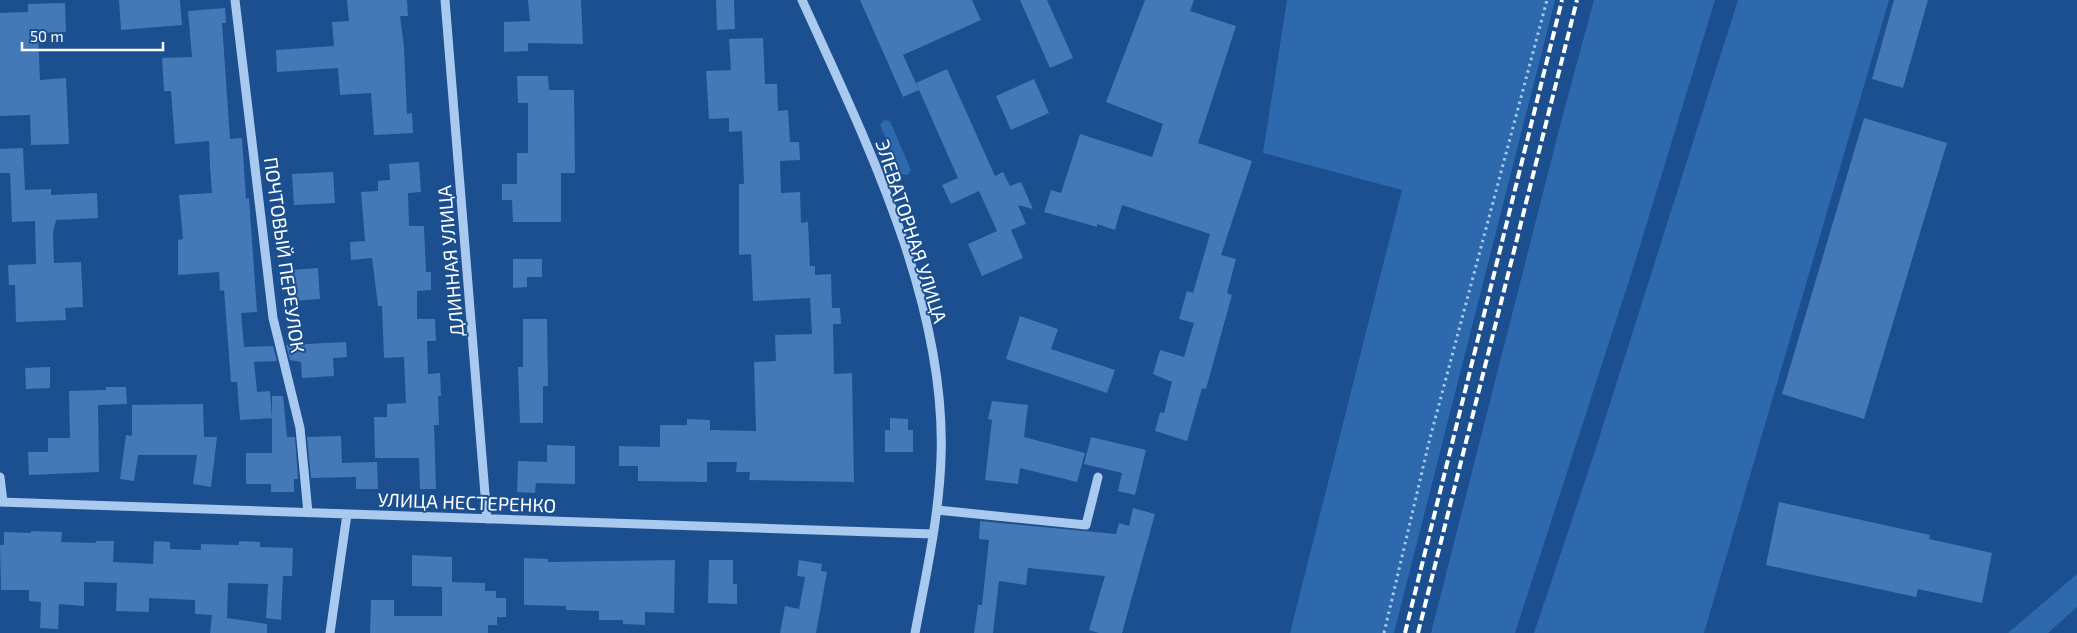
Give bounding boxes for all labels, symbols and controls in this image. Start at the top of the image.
scale bar [22,20,164,52]
text: 50 m [30,27,64,45]
street label: ЭЛЕВАТОРНАЯ УЛИЦА [871,136,953,326]
street label: ПОЧТОВЫЙ ПЕРЕУЛОК [260,156,310,354]
street label: ДЛИННАЯ УЛИЦА [432,184,468,338]
street label: УЛИЦА НЕСТЕРЕНКО [377,487,557,517]

